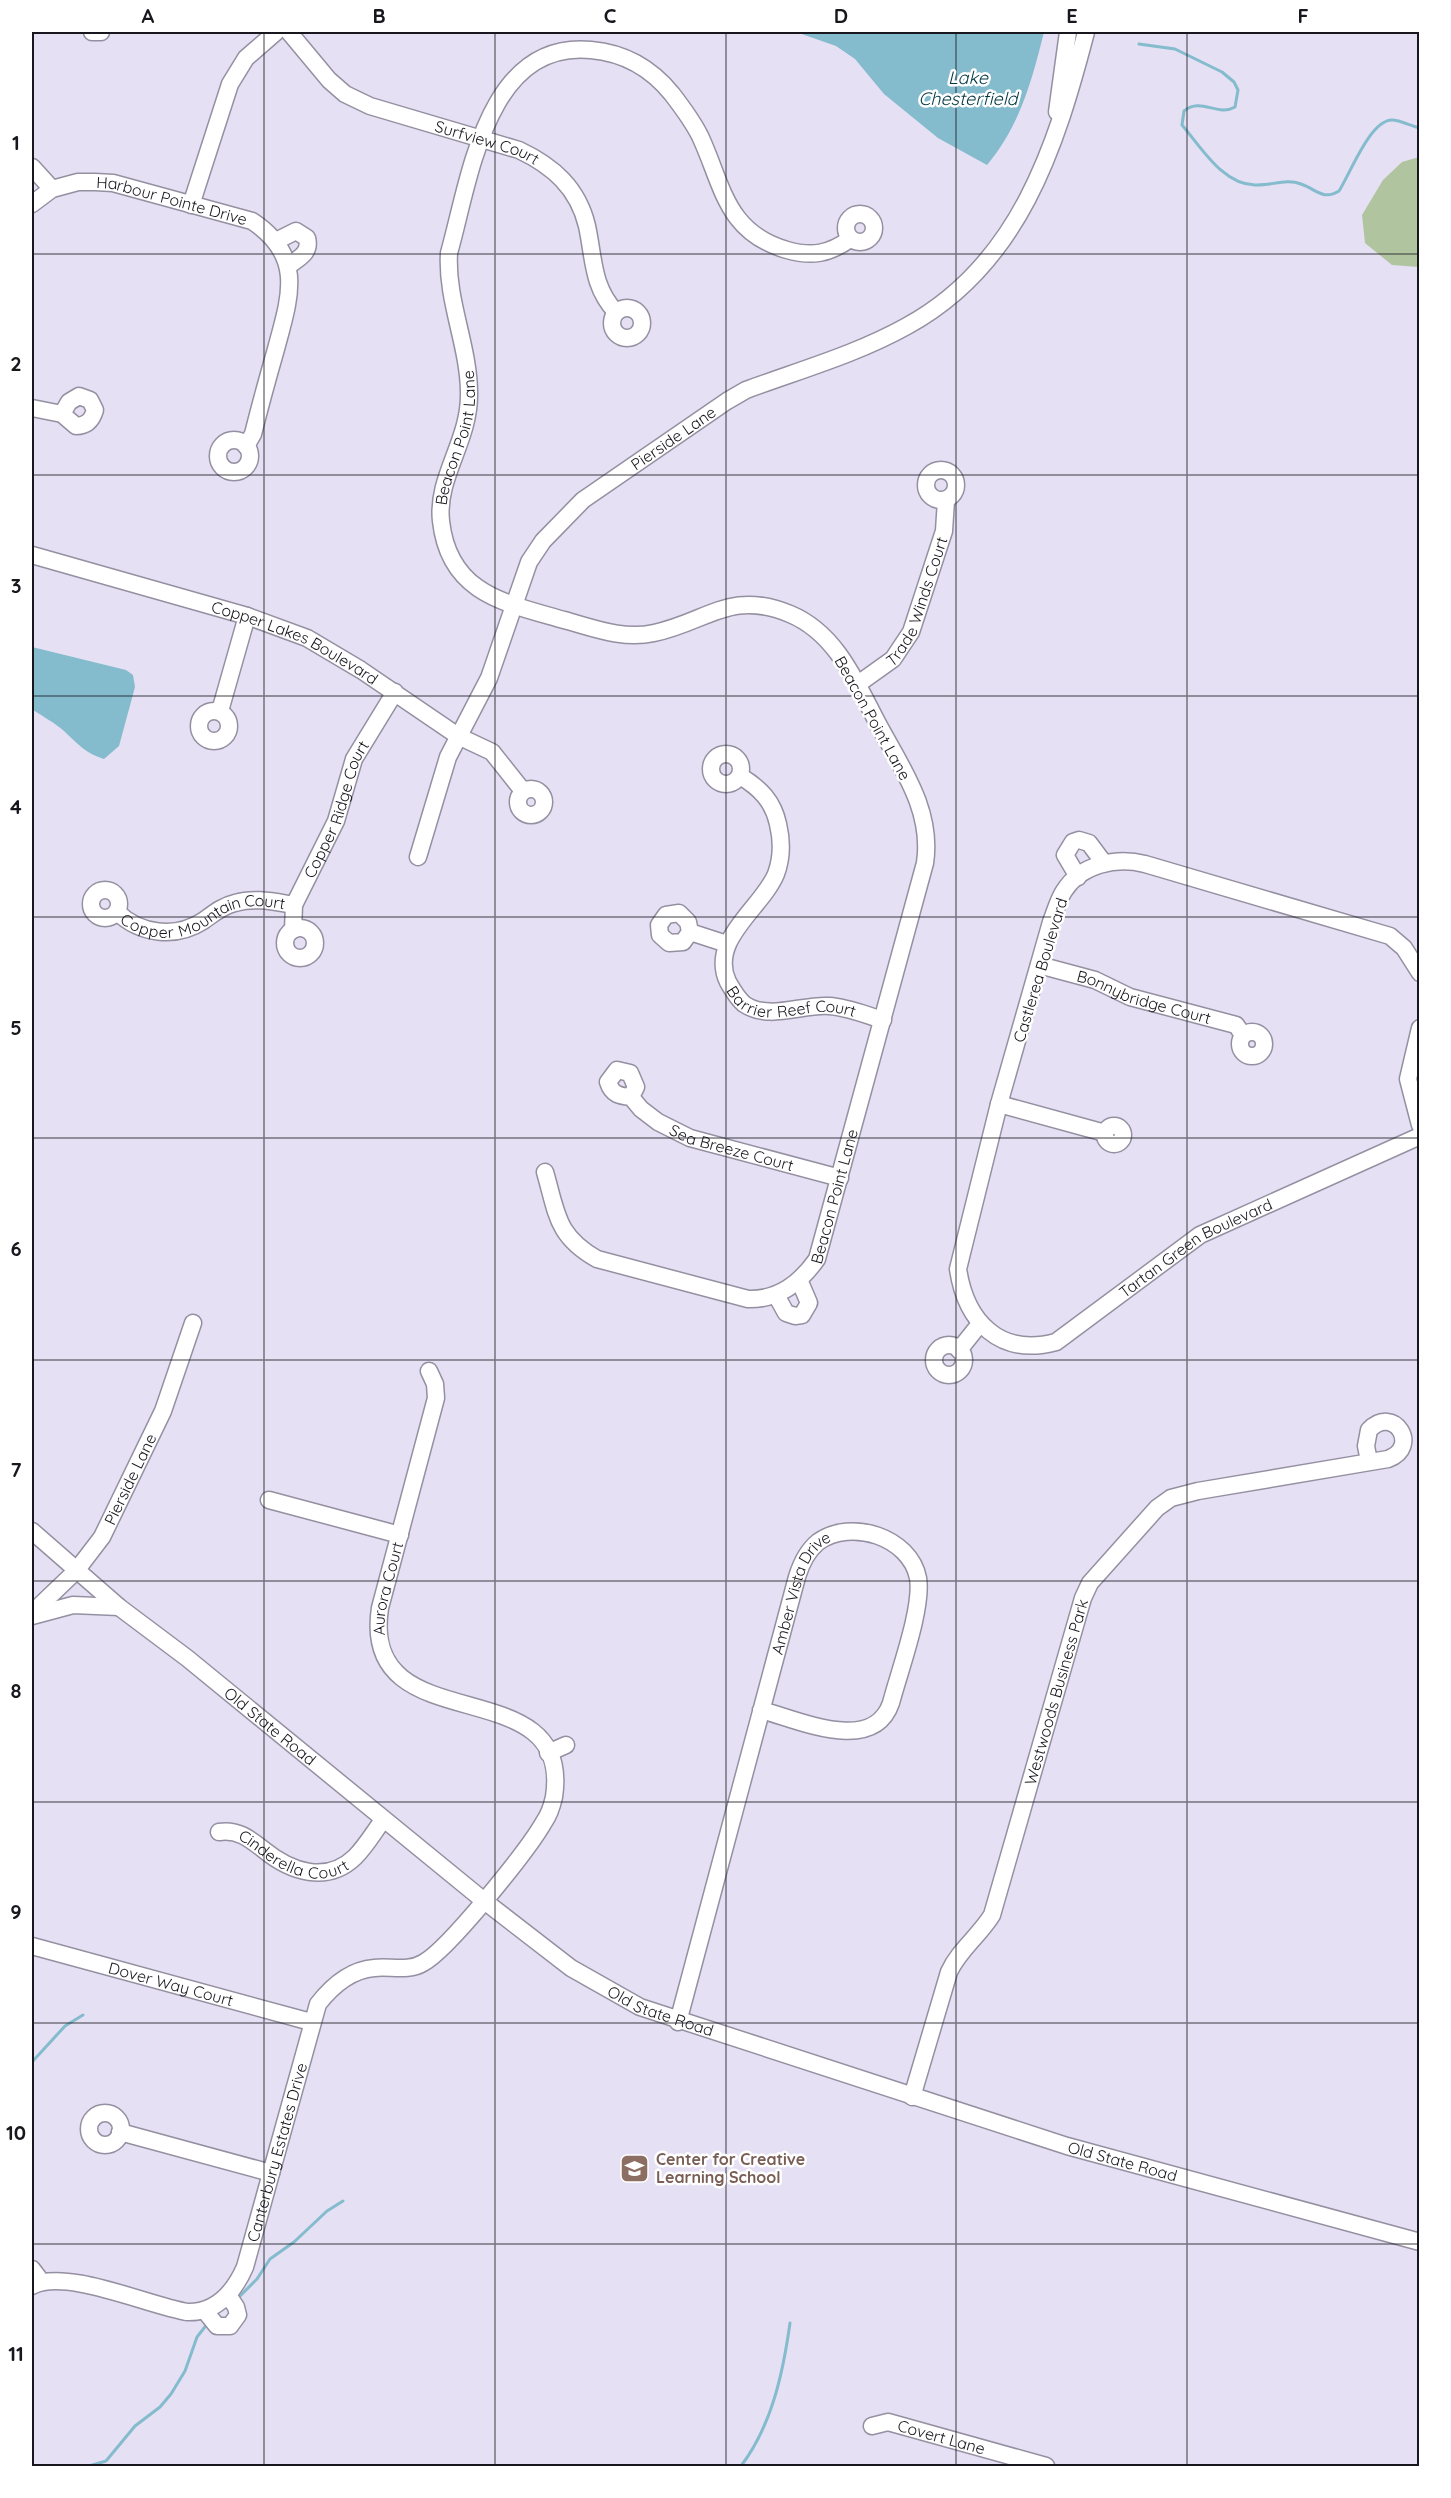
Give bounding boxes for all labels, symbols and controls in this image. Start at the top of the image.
text: A [142,3,155,28]
text: B [372,3,386,28]
text: C [604,3,617,28]
text: D [834,3,848,28]
text: E [1066,3,1078,28]
text: F [1297,3,1309,28]
water label: Lake Chesterfield [918,66,1020,110]
street label: Surfview Court [433,116,543,169]
text: 1 [12,130,20,155]
street label: Harbour Pointe Drive [96,172,250,229]
text: 2 [10,351,22,376]
street label: Beacon Point Lane [431,369,479,506]
street label: Pierside Lane [627,402,719,474]
street label: Trade Winds Court [882,534,951,671]
text: 3 [11,573,21,598]
street label: Copper Lakes Boulevard [209,596,382,689]
street label: Beacon Point Lane [831,652,915,784]
street label: Copper Ridge Court [299,737,373,881]
text: 4 [10,794,22,819]
street label: Copper Mountain Court [117,890,287,942]
street label: Castlerea Boulevard [1009,895,1071,1045]
street label: Bonnybridge Court [1075,966,1213,1028]
street label: Barrier Reef Court [722,982,858,1022]
text: 5 [10,1015,22,1040]
street label: Sea Breeze Court [666,1119,796,1175]
street label: Beacon Point Lane [806,1127,862,1266]
street label: Tartan Green Boulevard [1115,1194,1275,1302]
text: 6 [10,1236,22,1261]
street label: Pierside Lane [100,1430,161,1528]
text: 7 [11,1457,22,1482]
street label: Amber Vista Drive [767,1527,834,1656]
street label: Aurora Court [368,1540,407,1636]
street label: Westwoods Business Park [1020,1596,1092,1787]
text: 8 [11,1678,22,1703]
street label: Old State Road [220,1683,320,1769]
street label: Cinderella Court [236,1825,352,1883]
text: 9 [10,1899,22,1924]
street label: Dover Way Court [106,1957,236,2010]
street label: Old State Road [604,1981,716,2040]
street label: Canterbury Estates Drive [242,2060,311,2244]
text: 10 [6,2120,26,2145]
street label: Old State Road [1066,2137,1180,2186]
place label: Center for Creative Learning School [656,2149,805,2187]
school or university icon: Center for Creative Learning School [619,2152,651,2184]
text: 11 [8,2341,24,2366]
street label: Covert Lane [895,2415,987,2459]

